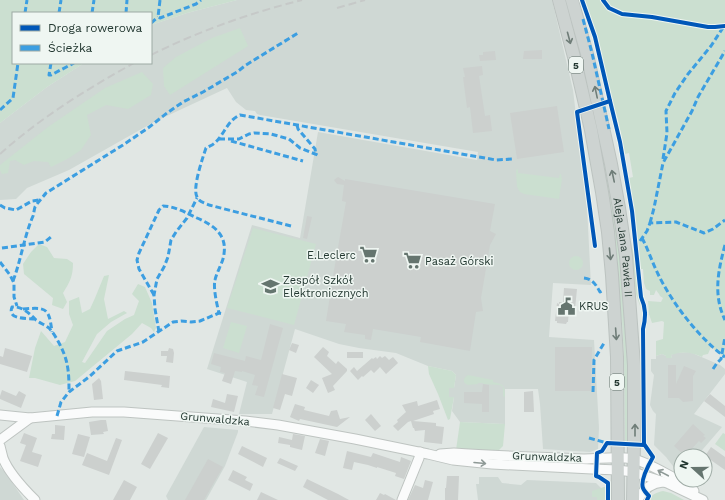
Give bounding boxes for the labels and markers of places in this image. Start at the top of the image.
supermarket icon: E.Leclerc [359,245,379,265]
place label: E.Leclerc [307,249,356,262]
supermarket icon: Pasaż Górski [402,251,422,271]
place label: Pasaż Górski [425,255,493,268]
place label: Zespół Szkół Elektronicznych [283,274,369,300]
school or university icon: Zespół Szkół Elektronicznych [260,276,280,296]
public building icon: KRUS [556,296,576,316]
place label: KRUS [579,300,608,313]

